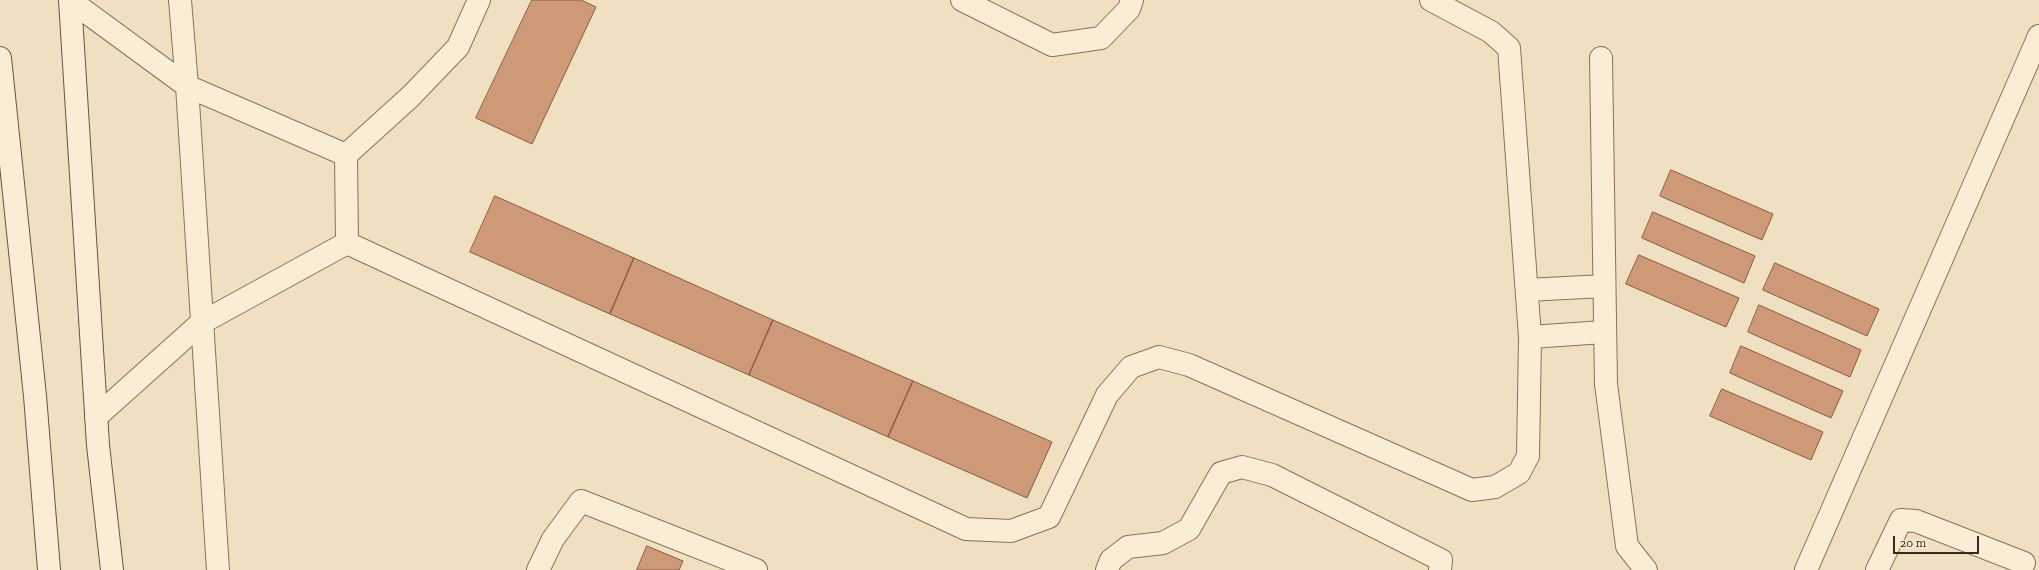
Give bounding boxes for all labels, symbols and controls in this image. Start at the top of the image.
scale bar [1895,528,1981,554]
text: 20 m [1900,536,1926,550]

